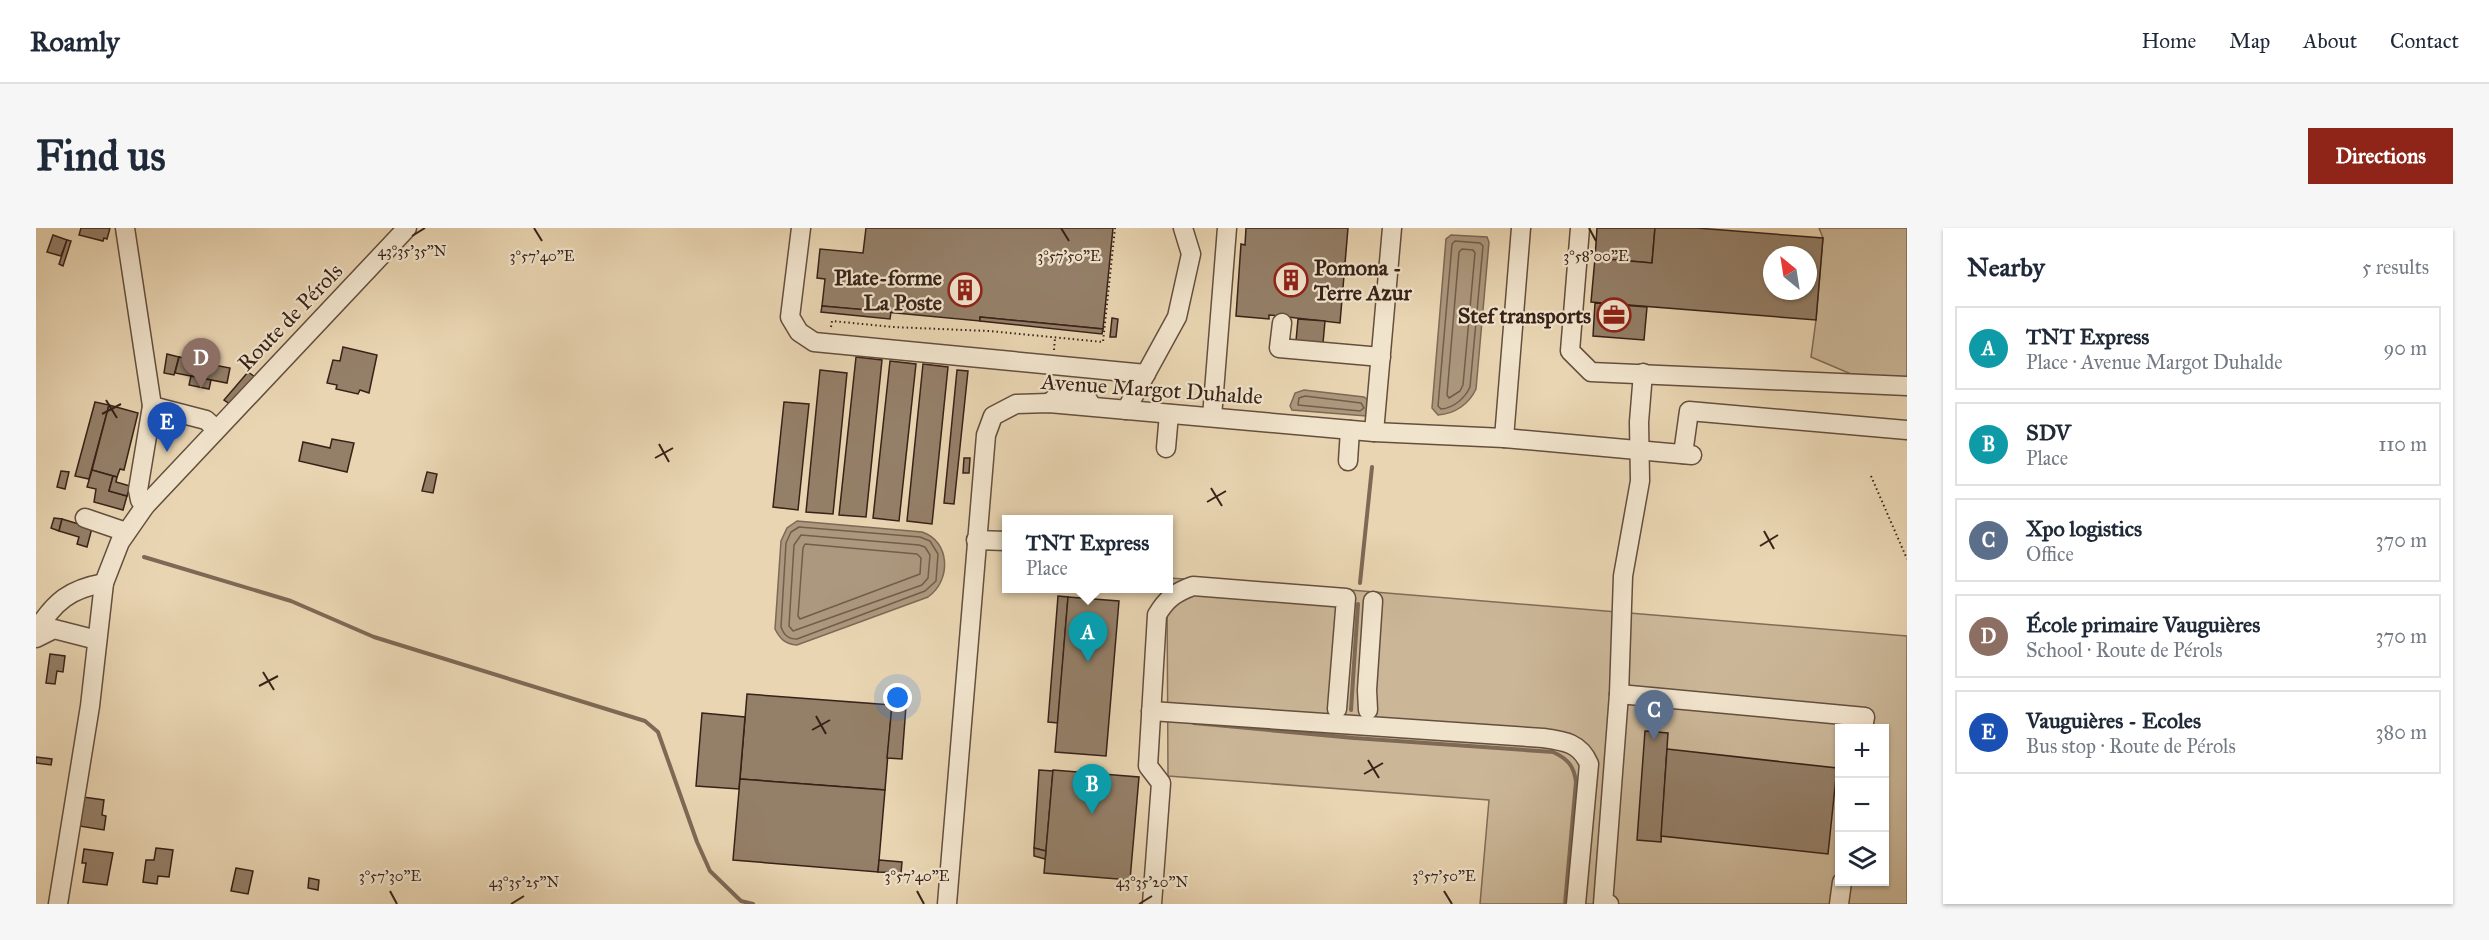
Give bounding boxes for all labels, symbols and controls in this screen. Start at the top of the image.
text: Roamly [30,24,119,59]
text: Home [2141,28,2196,54]
text: Map [2229,28,2270,54]
text: About [2303,28,2357,54]
text: Contact [2390,28,2459,54]
button: Directions [2308,128,2453,184]
text: Find us [36,130,166,182]
text: 43°35'35"N [377,242,447,260]
north arrow [1763,246,1817,300]
text: 3°57'40"E [510,247,575,265]
text: 3°57'50"E [1037,247,1101,265]
text: 3°58'00"E [1563,247,1629,265]
text: Nearby [1967,251,2045,283]
place label: Pomona - Terre Azur [1313,254,1412,306]
text: 5 results [2362,255,2429,279]
street label: Route de Pérols [232,257,348,377]
building icon: Pomona - Terre Azur [1273,262,1309,298]
place label: Plate-forme La Poste [834,264,942,316]
building icon: Plate-forme La Poste [947,272,983,308]
office icon: Stef transports [1596,297,1632,333]
place label: Stef transports [1458,302,1591,329]
text: TNT Express [2026,323,2149,350]
text: A [1982,336,1995,360]
text: 90 m [2384,336,2427,360]
pin: D [182,338,220,388]
text: Place · Avenue Margot Duhalde [2026,350,2283,374]
street label: Avenue Margot Duhalde [1039,368,1264,410]
pin: E [148,402,186,452]
text: SDV [2026,419,2071,446]
text: B [1982,432,1995,456]
text: 110 m [2379,432,2427,456]
text: Place [2026,446,2068,470]
popup [1002,515,1173,593]
text: Xpo logistics [2026,515,2142,542]
text: C [1982,528,1995,552]
text: 370 m [2376,528,2427,552]
text: TNT Express [1026,529,1149,556]
text: Office [2026,542,2074,566]
text: Place [1026,556,1068,580]
text: École primaire Vauguières [2026,611,2260,638]
pin: A [1068,612,1108,662]
text: D [1981,624,1996,648]
text: 370 m [2376,624,2427,648]
text: School · Route de Pérols [2026,638,2222,662]
your location [883,683,912,712]
pin: C [1634,690,1674,740]
text: Vauguières - Ecoles [2026,707,2201,734]
text: E [1981,720,1996,744]
text: 380 m [2376,720,2427,744]
map controls [1835,724,1889,886]
button: + [1835,724,1889,778]
text: Bus stop · Route de Pérols [2026,734,2236,758]
pin: B [1072,764,1112,814]
button: − [1835,778,1889,832]
button: layers [1835,832,1889,886]
text: 3°57'30"E [359,867,422,885]
text: 3°57'40"E [885,867,950,885]
text: 3°57'50"E [1412,867,1476,885]
text: 43°35'25"N [489,873,560,891]
text: 43°35'20"N [1116,873,1188,891]

